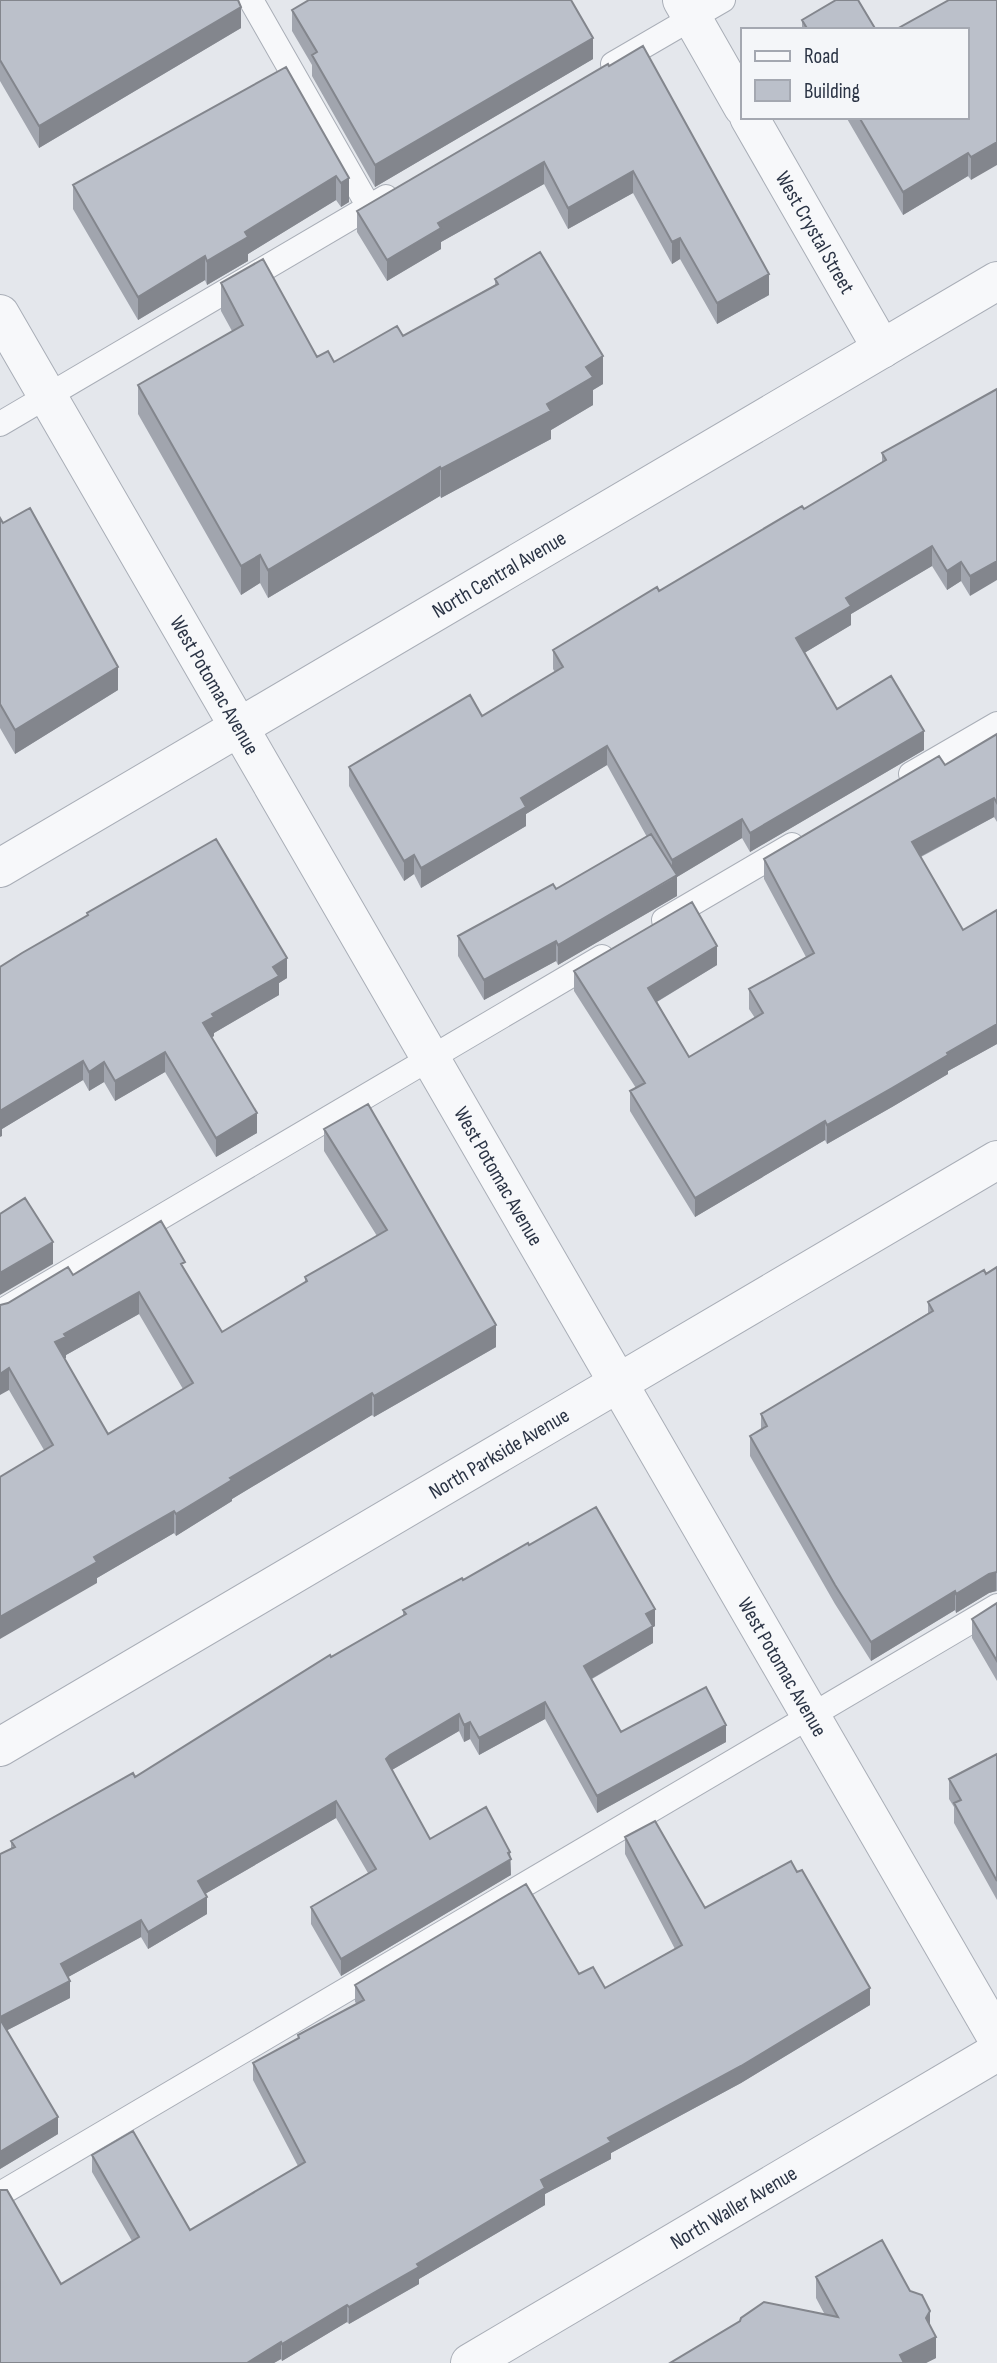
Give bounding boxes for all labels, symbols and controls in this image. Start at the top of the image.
legend [741,28,969,119]
text: Road [804,44,839,69]
text: Building [804,79,860,104]
street label: West Crystal Street [770,167,860,298]
street label: North Central Avenue [428,526,571,624]
street label: West Potomac Avenue [164,612,264,760]
street label: West Potomac Avenue [448,1103,548,1250]
street label: North Parkside Avenue [425,1403,574,1505]
street label: West Potomac Avenue [732,1593,832,1741]
street label: North Waller Avenue [666,2161,802,2255]

